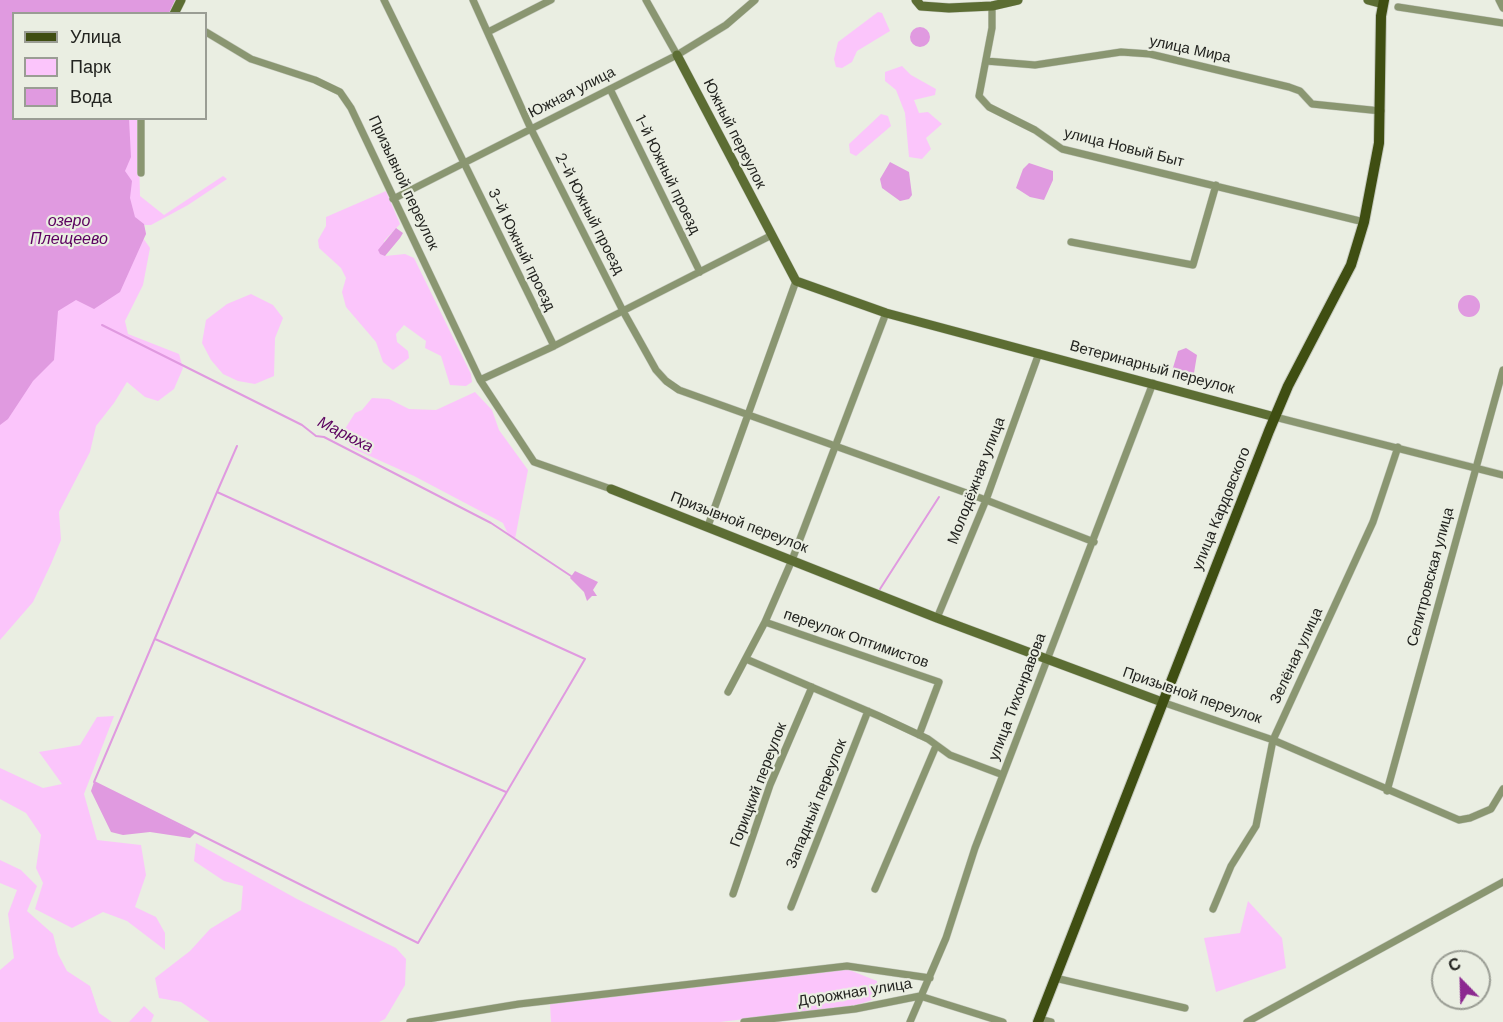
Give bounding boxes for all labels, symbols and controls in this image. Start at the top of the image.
legend [12,12,207,120]
text: Улица [70,25,121,49]
street label: улица Мира [1148,33,1232,67]
text: Парк [70,55,111,79]
street label: Южная улица [526,63,618,123]
street label: Южный переулок [699,76,769,192]
text: Вода [70,85,112,109]
street label: Призывной переулок [364,113,442,253]
street label: 1-й Южный проезд [630,113,704,237]
street label: улица Новый Быт [1062,124,1186,172]
street label: 2-й Южный проезд [551,150,627,278]
street label: 3-й Южный проезд [484,186,558,314]
water label: озеро Плещеево [30,212,108,250]
street label: Ветеринарный переулок [1068,337,1236,399]
water label: Марюха [314,413,376,457]
street label: Молодёжная улица [944,415,1010,547]
street label: улица Кардовского [1189,445,1255,573]
street label: Призывной переулок [668,488,810,558]
street label: Селитровская улица [1404,505,1458,649]
street label: Зелёная улица [1267,605,1327,707]
street label: переулок Оптимистов [781,606,931,672]
street label: улица Тихонравова [985,631,1051,763]
street label: Призывной переулок [1120,664,1264,728]
street label: Горицкий переулок [727,720,791,850]
street label: Западный переулок [783,737,851,871]
north arrow [1431,950,1491,1010]
text: С [1445,953,1464,977]
street label: Дорожная улица [797,975,913,1011]

